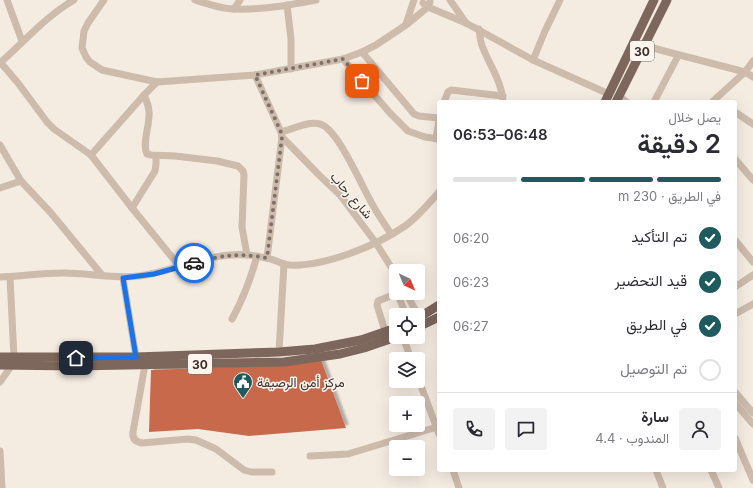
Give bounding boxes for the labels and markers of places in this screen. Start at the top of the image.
pin [345,64,379,98]
pin [59,341,93,375]
public building icon: مركز أمن الرصيفة [232,371,254,399]
place label: مركز أمن الرصيفة [257,374,345,391]

